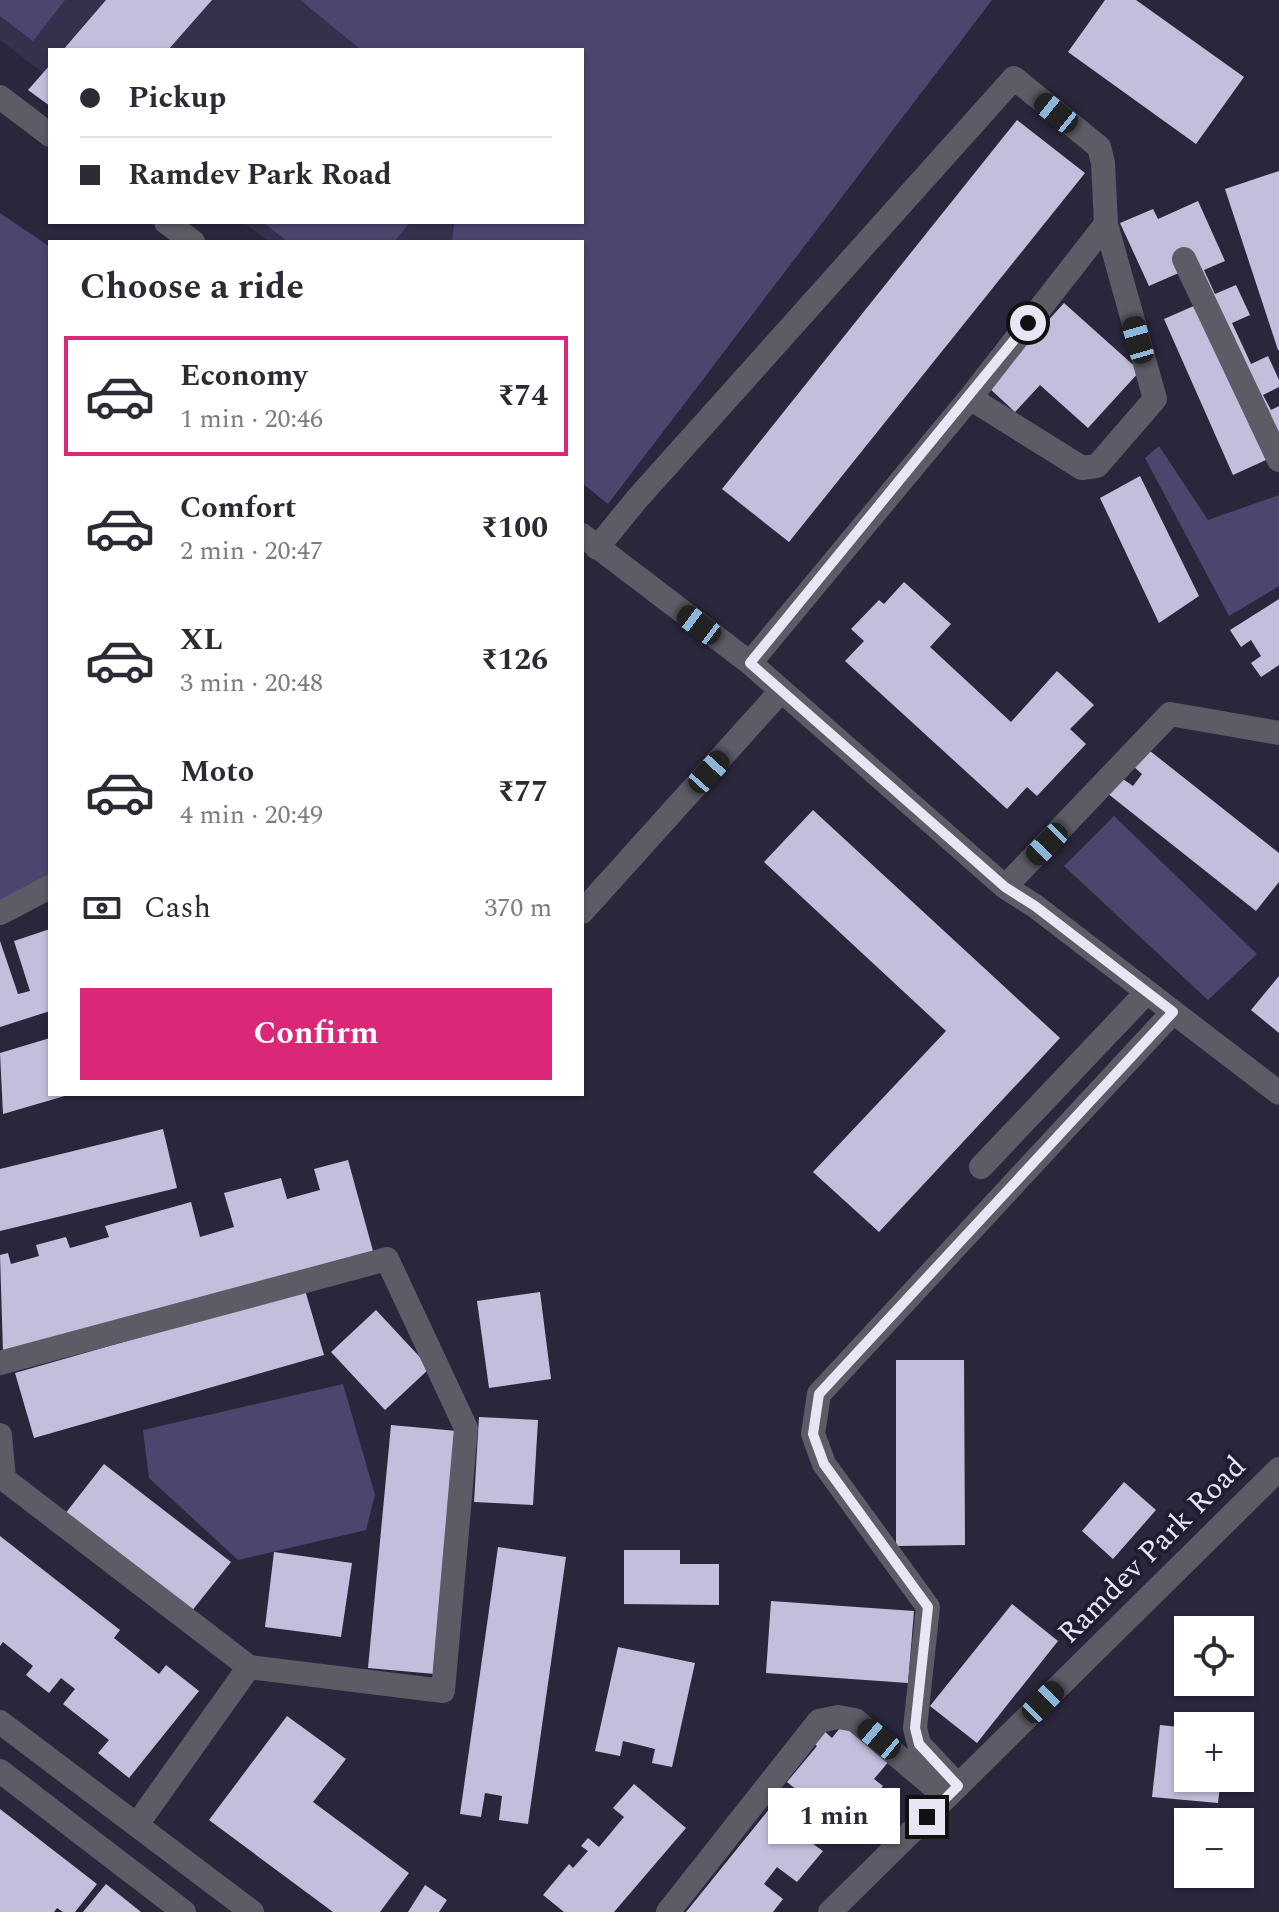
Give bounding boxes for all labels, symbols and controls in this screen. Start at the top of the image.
text: Pickup [128,75,226,121]
car [1030,89,1082,137]
text: Ramdev Park Road [128,152,392,198]
text: Choose a ride [80,260,304,315]
route start [1010,305,1046,341]
car [1120,314,1156,366]
text: Economy [180,353,307,399]
icon: car [84,360,156,432]
text: ₹74 [498,373,548,419]
text: 1 min · 20:46 [180,399,323,439]
text: Comfort [180,485,296,531]
icon: car [84,492,156,564]
text: ₹100 [481,505,548,551]
text: 2 min · 20:47 [180,531,323,571]
car [673,601,725,649]
text: XL [180,617,223,663]
icon: car [84,624,156,696]
text: ₹126 [481,637,548,683]
text: 3 min · 20:48 [180,663,323,703]
car [684,746,734,798]
text: Moto [180,749,254,795]
icon: car [84,756,156,828]
text: ₹77 [498,769,548,815]
text: 4 min · 20:49 [180,795,323,835]
car [1022,818,1072,870]
text: Cash [144,885,211,931]
icon: cash [80,886,124,930]
text: 370 m [484,888,552,928]
button: Confirm [80,988,552,1080]
street label: Ramdev Park Road [1047,1445,1257,1655]
map controls [1174,1616,1254,1888]
button: locate [1174,1616,1254,1696]
car [1018,1677,1068,1727]
button: + [1174,1712,1254,1792]
car [853,1714,905,1764]
callout: 1 min [767,1789,899,1845]
text: 1 min [799,1796,869,1836]
route end [909,1799,945,1835]
button: − [1174,1808,1254,1888]

